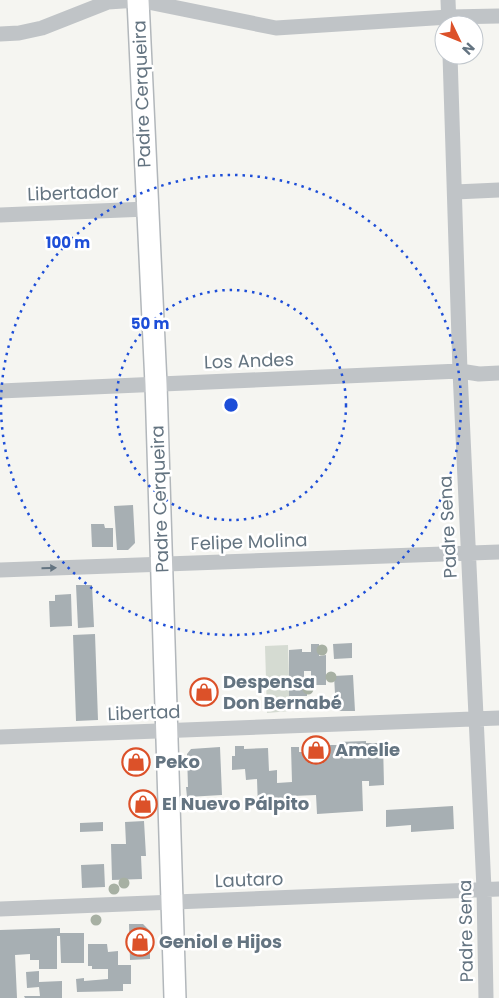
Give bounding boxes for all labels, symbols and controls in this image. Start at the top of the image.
north arrow [434,15,484,65]
street label: Padre Cerqueira [126,20,157,168]
text: N [458,38,479,60]
street label: Libertador [27,178,119,207]
text: 100 m [46,232,90,253]
text: 50 m [131,313,169,334]
street label: Los Andes [204,346,294,375]
centre of rings [222,396,240,414]
street label: Padre Cerqueira [144,425,175,573]
street label: Padre Sena [432,475,463,579]
street label: Felipe Molina [190,527,308,556]
one-way arrow [41,563,57,571]
place label: Despensa Don Bernabé [223,669,342,715]
shop icon: Despensa Don Bernabé [189,677,219,707]
street label: Libertad [107,699,181,726]
shop icon: Amelie [301,735,331,765]
place label: Amelie [335,737,400,762]
shop icon: Peko [121,747,151,777]
place label: Peko [155,749,200,774]
shop icon: El Nuevo Pálpito [128,789,158,819]
place label: El Nuevo Pálpito [162,791,309,816]
street label: Lautaro [214,866,284,893]
street label: Padre Sena [452,879,479,983]
shop icon: Geniol e Hijos [125,927,155,957]
place label: Geniol e Hijos [159,929,282,954]

